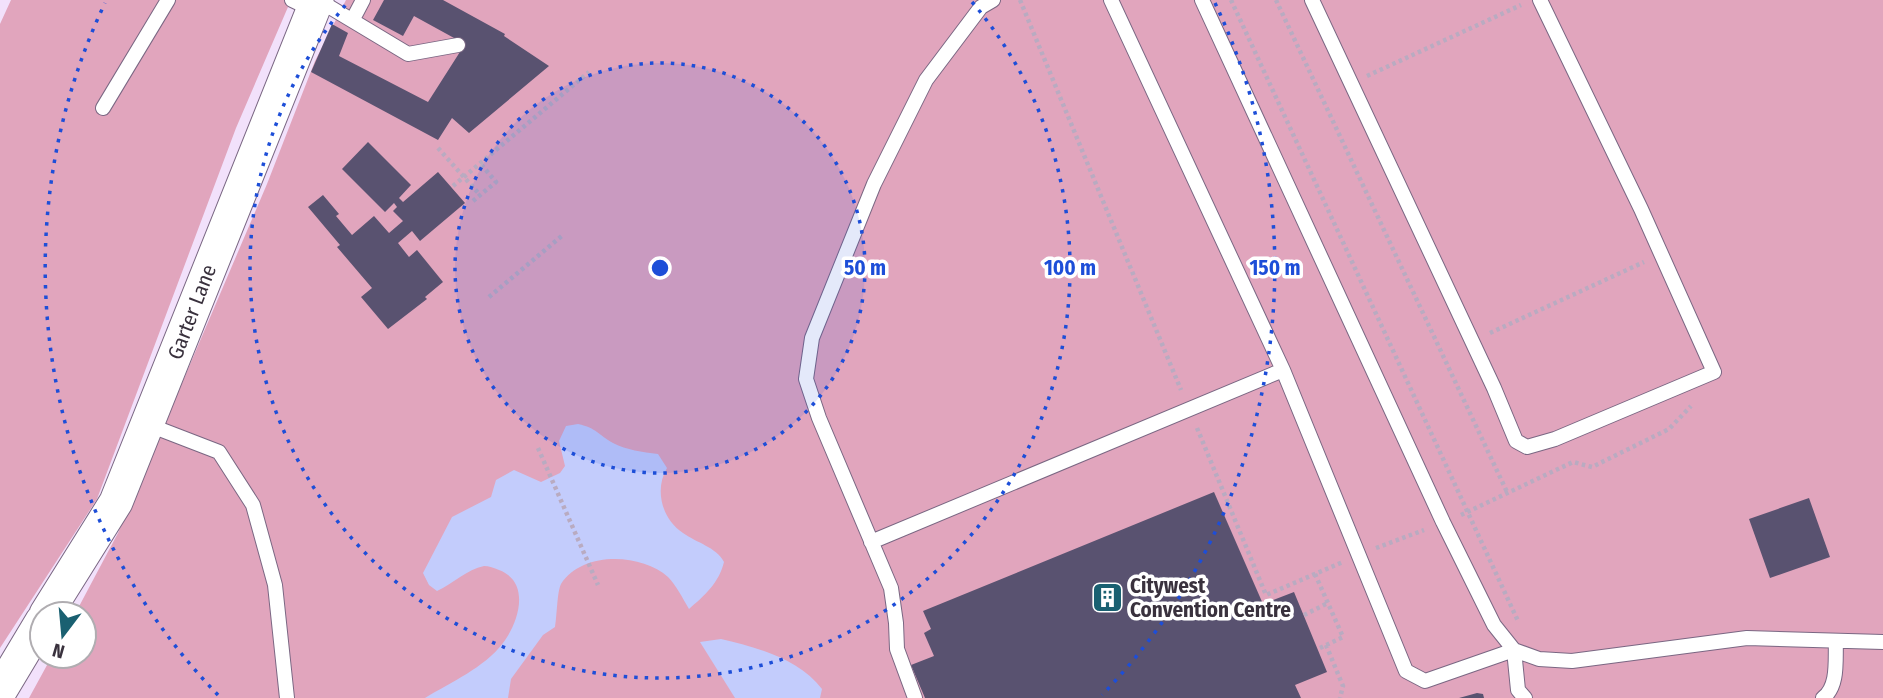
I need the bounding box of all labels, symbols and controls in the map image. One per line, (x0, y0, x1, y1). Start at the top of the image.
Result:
text: 50 m (844, 255, 886, 281)
text: 100 m (1044, 255, 1096, 281)
text: 150 m (1249, 255, 1301, 281)
centre of rings (648, 256, 672, 280)
street label: Garter Lane (162, 261, 222, 363)
place label: Citywest Convention Centre (1130, 573, 1291, 623)
building icon: Citywest Convention Centre (1090, 581, 1124, 615)
north arrow (28, 600, 98, 670)
text: N (50, 638, 67, 663)

